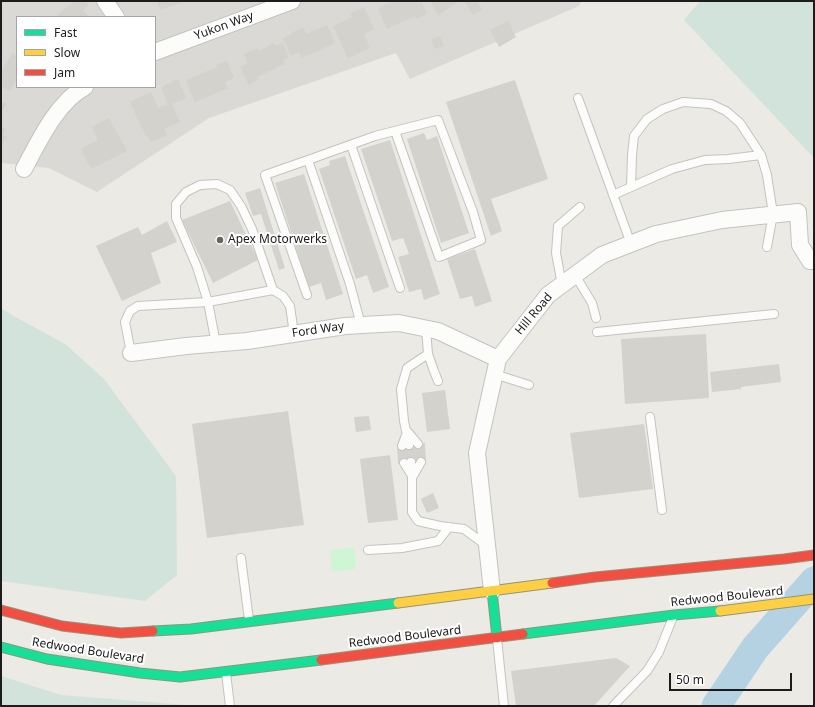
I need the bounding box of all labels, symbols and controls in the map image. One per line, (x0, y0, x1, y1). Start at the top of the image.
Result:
street label: Yukon Way (192, 9, 256, 43)
legend (16, 16, 156, 88)
text: Fast (54, 24, 77, 41)
text: Slow (54, 44, 80, 61)
text: Jam (54, 64, 75, 81)
place label: Apex Motorwerks (228, 233, 327, 247)
marker: Apex Motorwerks (215, 235, 225, 245)
street label: Hill Road (512, 290, 556, 338)
street label: Ford Way (291, 319, 345, 341)
street label: Redwood Boulevard (670, 584, 784, 610)
street label: Redwood Boulevard (348, 623, 462, 651)
street label: Redwood Boulevard (31, 635, 145, 667)
scale bar (671, 665, 794, 691)
text: 50 m (676, 671, 704, 688)

